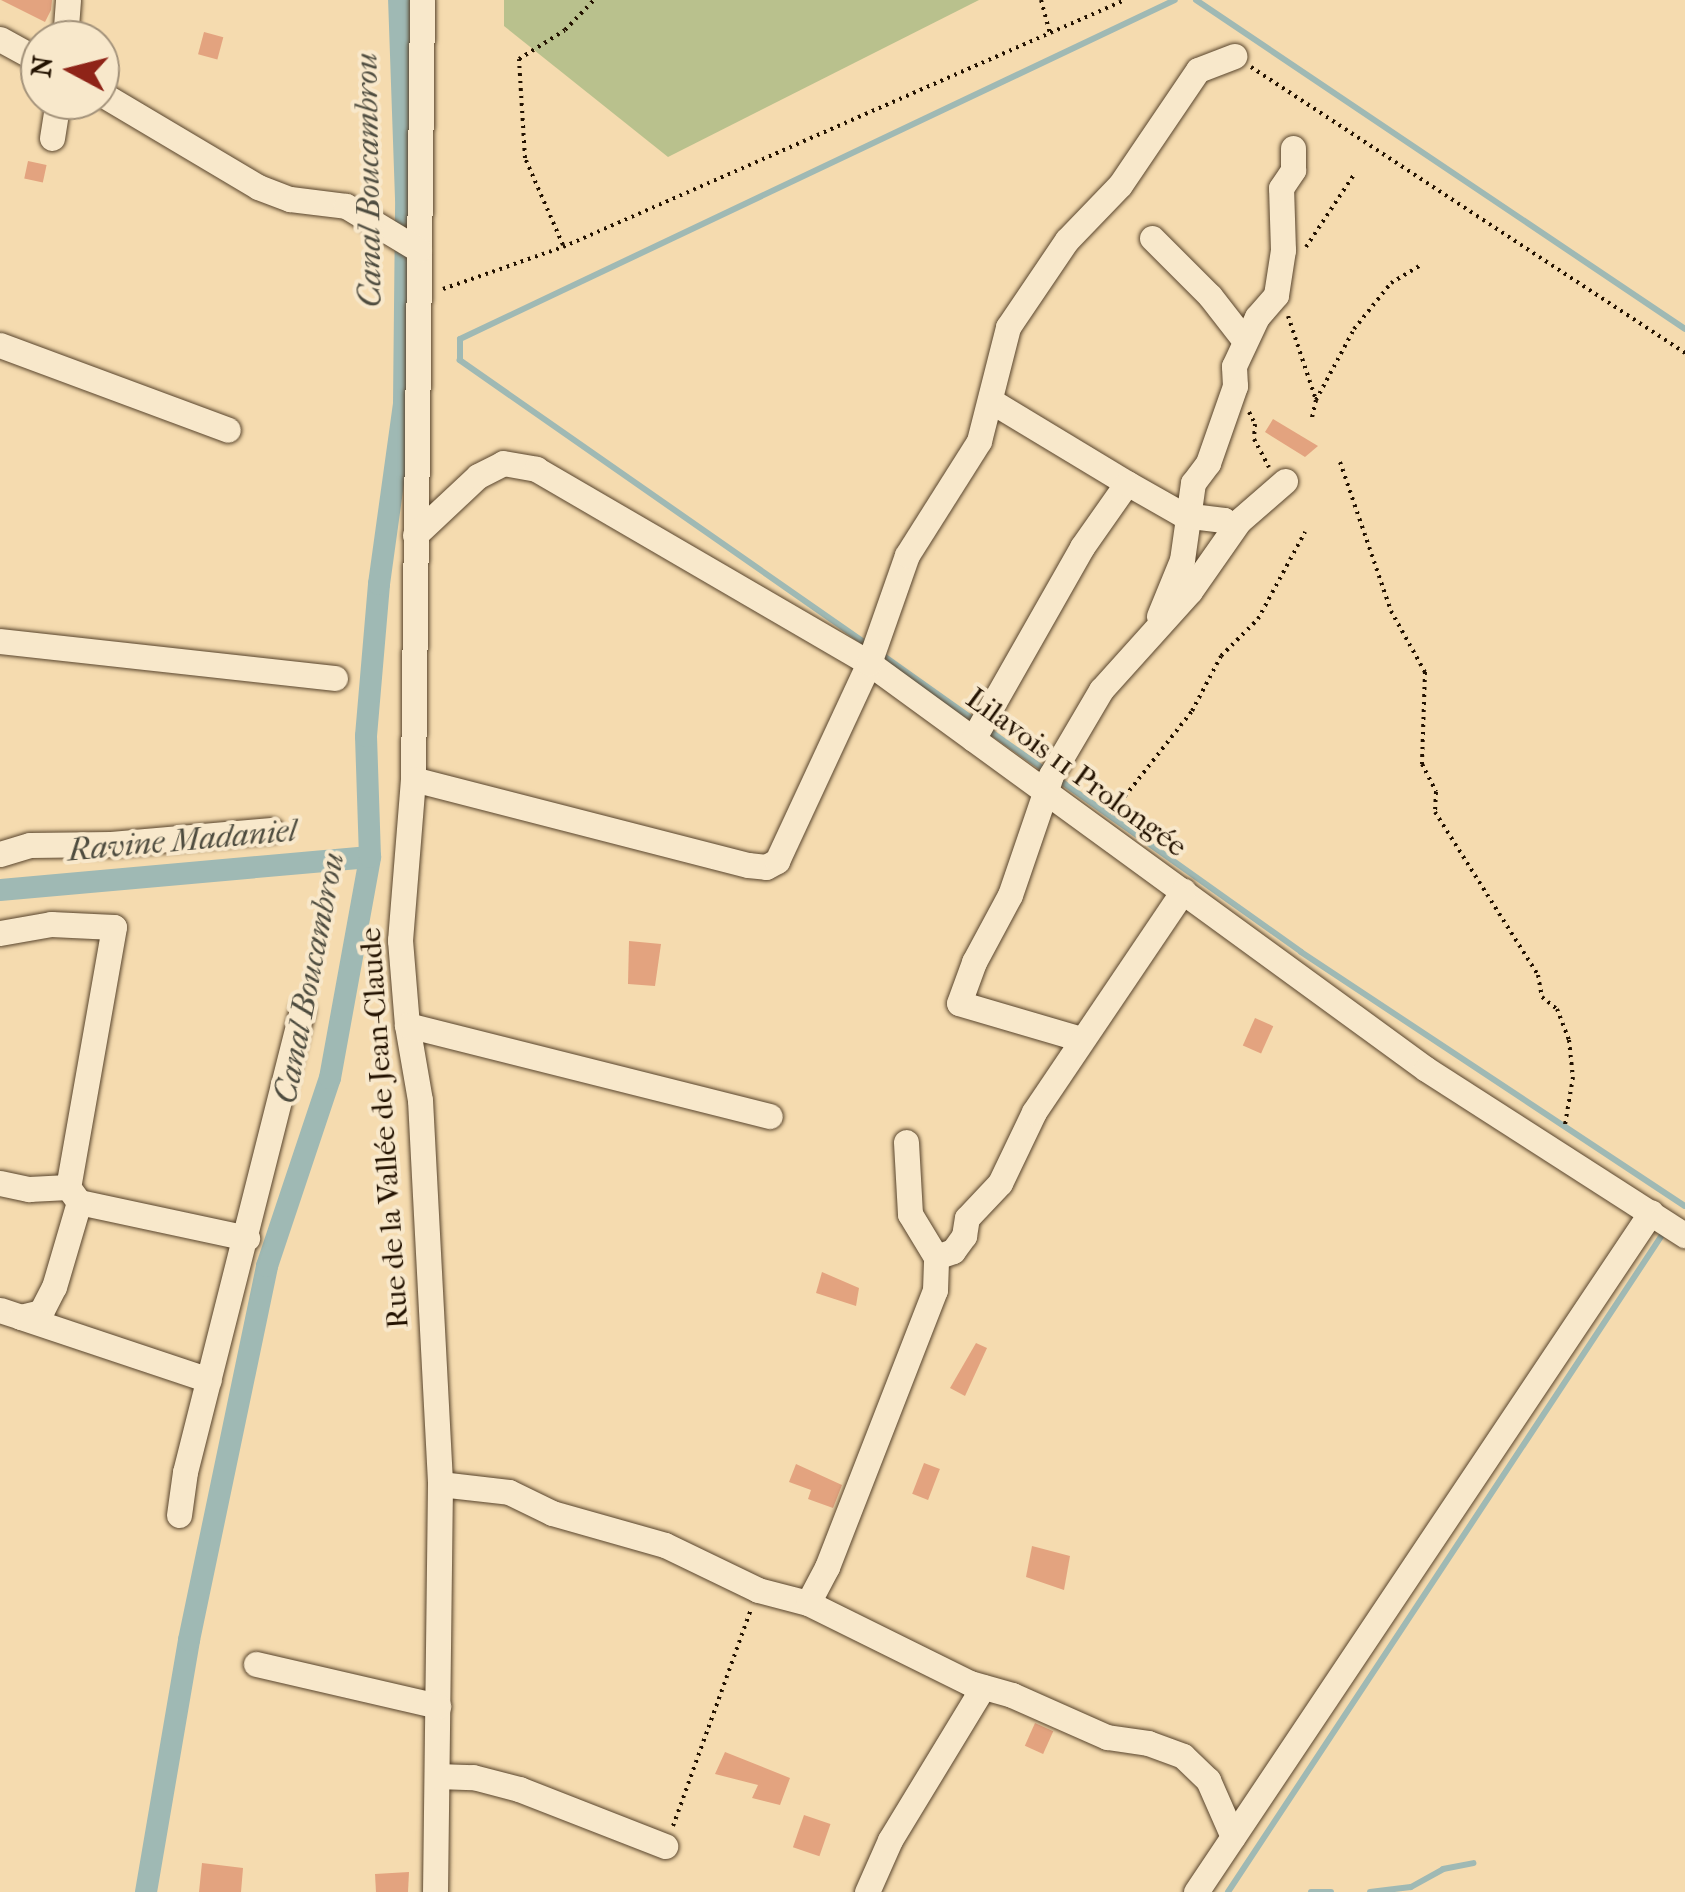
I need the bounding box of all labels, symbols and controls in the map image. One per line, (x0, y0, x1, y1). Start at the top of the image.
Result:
north arrow (20, 20, 120, 120)
water label: Canal Boucambrou (348, 52, 390, 308)
text: N (24, 54, 59, 79)
street label: Lilavois 11 Prolongée (959, 681, 1193, 865)
water label: Ravine Madaniel (66, 812, 298, 870)
water label: Canal Boucambrou (267, 849, 353, 1107)
street label: Rue de la Vallée de Jean-Claude (353, 926, 417, 1330)

